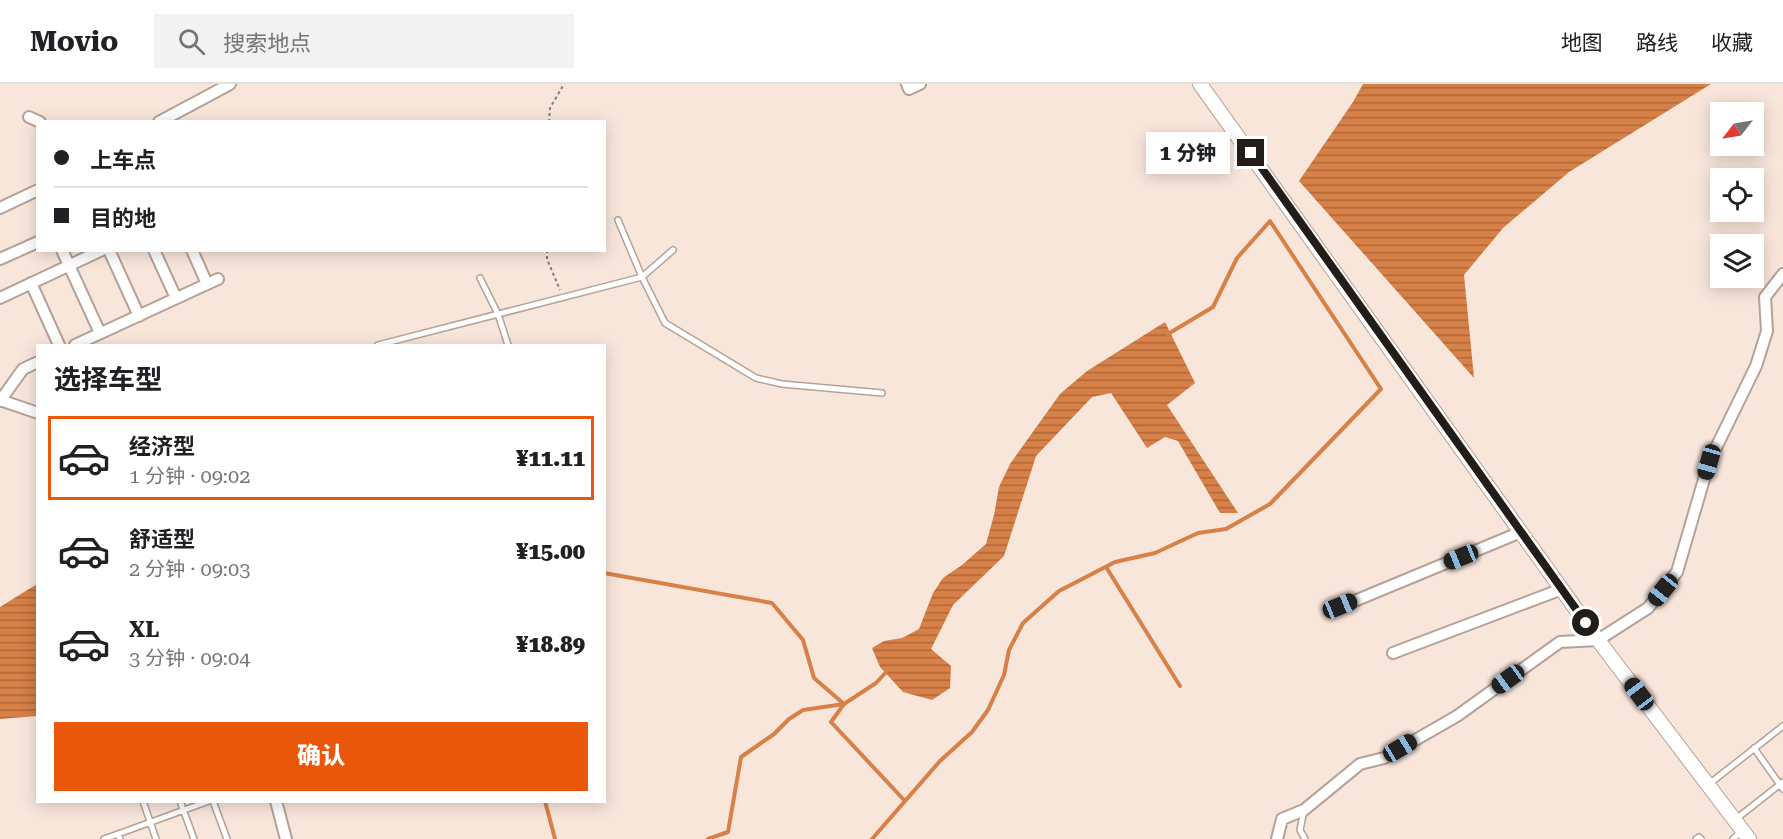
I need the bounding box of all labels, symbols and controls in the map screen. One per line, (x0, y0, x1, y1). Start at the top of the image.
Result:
search box (154, 14, 574, 68)
text: Movio (30, 25, 118, 58)
icon: search (175, 25, 208, 58)
text: 搜索地点 (223, 31, 311, 56)
text: 地图 (1561, 31, 1603, 55)
text: 路线 (1636, 31, 1678, 55)
text: 收藏 (1711, 31, 1753, 55)
north arrow (1710, 102, 1764, 156)
map controls (1710, 102, 1764, 288)
callout: 1 分钟 (1146, 132, 1230, 174)
route end (1237, 139, 1264, 166)
text: 1 分钟 (1160, 141, 1216, 165)
text: 上车点 (90, 148, 156, 173)
button: locate (1710, 168, 1764, 222)
text: 目的地 (90, 206, 156, 231)
button: layers (1710, 234, 1764, 288)
text: 选择车型 (54, 364, 162, 396)
icon: car (57, 431, 111, 485)
text: 经济型 (129, 434, 195, 459)
car (1695, 442, 1723, 482)
text: ¥11.11 (516, 446, 585, 471)
text: 1 分钟 · 09:02 (129, 464, 250, 488)
icon: car (57, 524, 111, 578)
text: 舒适型 (129, 527, 195, 552)
text: ¥15.00 (516, 539, 585, 564)
car (1441, 542, 1481, 572)
text: 2 分钟 · 09:03 (129, 557, 250, 581)
car (1645, 570, 1681, 610)
car (1320, 591, 1360, 621)
route start (1572, 609, 1599, 636)
icon: car (57, 617, 111, 671)
text: XL (129, 617, 159, 642)
text: ¥18.89 (516, 632, 585, 657)
text: 3 分钟 · 09:04 (129, 646, 250, 670)
car (1488, 661, 1528, 697)
car (1621, 674, 1657, 714)
button: 确认 (54, 722, 588, 791)
car (1380, 731, 1420, 765)

